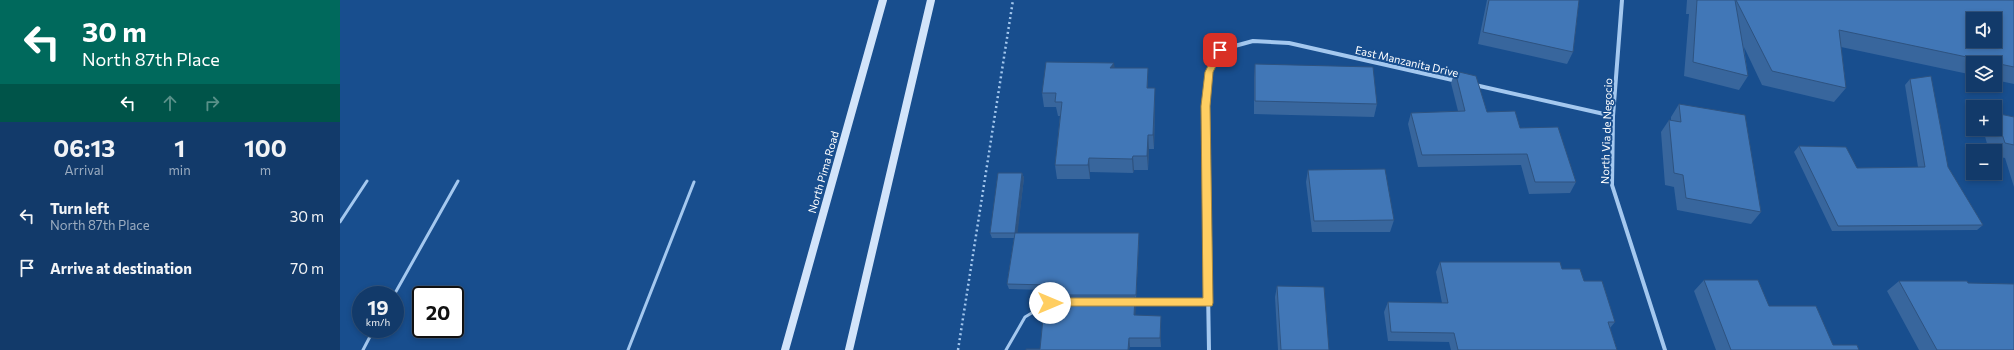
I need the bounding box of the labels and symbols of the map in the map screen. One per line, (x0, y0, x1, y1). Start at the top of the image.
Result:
pin (1203, 33, 1237, 67)
street label: East Manzanita Drive (1354, 43, 1460, 79)
street label: North Via de Negocio (1598, 77, 1614, 184)
street label: North Pima Road (805, 129, 841, 215)
position arrow (1029, 282, 1071, 324)
speed limit sign: 20 (412, 286, 464, 338)

